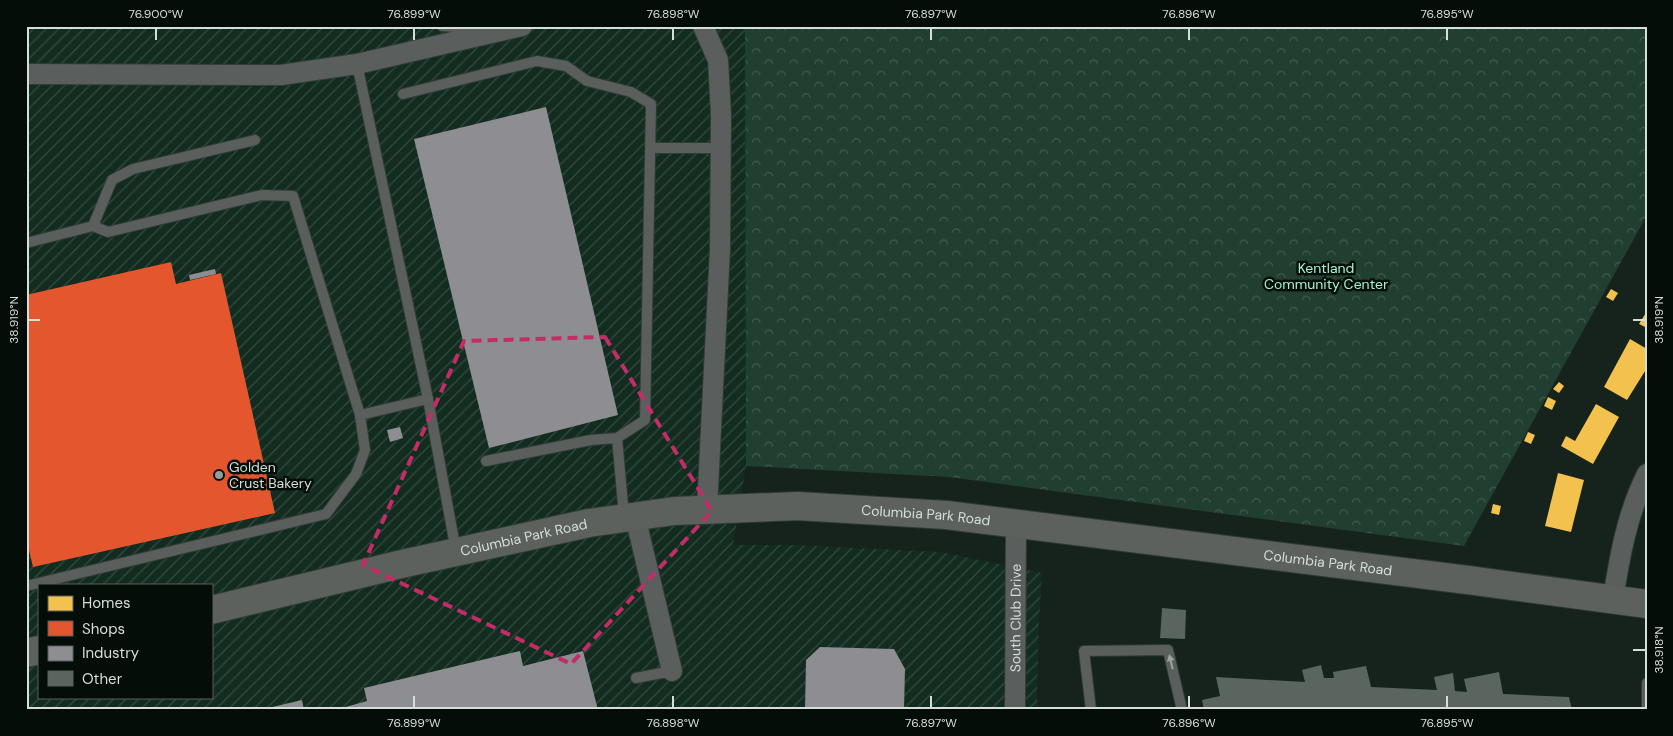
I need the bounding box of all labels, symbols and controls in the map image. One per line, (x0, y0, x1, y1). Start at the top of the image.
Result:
text: 76.900°W (129, 6, 184, 22)
text: 76.899°W (387, 6, 441, 22)
text: 76.898°W (647, 6, 700, 22)
text: 76.897°W (905, 6, 957, 22)
text: 76.896°W (1162, 6, 1216, 22)
text: 76.895°W (1420, 6, 1474, 22)
park label: Kentland Community Center (1264, 259, 1388, 293)
text: 38.919°N (6, 296, 22, 344)
text: 38.919°N (1651, 296, 1667, 344)
place label: Golden Crust Bakery (229, 458, 312, 492)
marker: Golden Crust Bakery (213, 469, 225, 481)
street label: Columbia Park Road (861, 501, 991, 529)
street label: Columbia Park Road (458, 515, 589, 560)
street label: Columbia Park Road (1263, 546, 1393, 579)
street label: South Club Drive (1006, 564, 1025, 672)
legend (38, 584, 212, 698)
text: Homes (82, 593, 131, 613)
text: Shops (82, 619, 125, 639)
text: 38.918°N (1651, 626, 1667, 674)
text: Industry (82, 643, 140, 663)
one-way arrow (1167, 655, 1175, 670)
text: Other (82, 669, 123, 689)
text: 76.899°W (387, 715, 441, 731)
text: 76.898°W (647, 715, 700, 731)
text: 76.897°W (905, 715, 957, 731)
text: 76.896°W (1162, 715, 1216, 731)
text: 76.895°W (1420, 715, 1474, 731)

